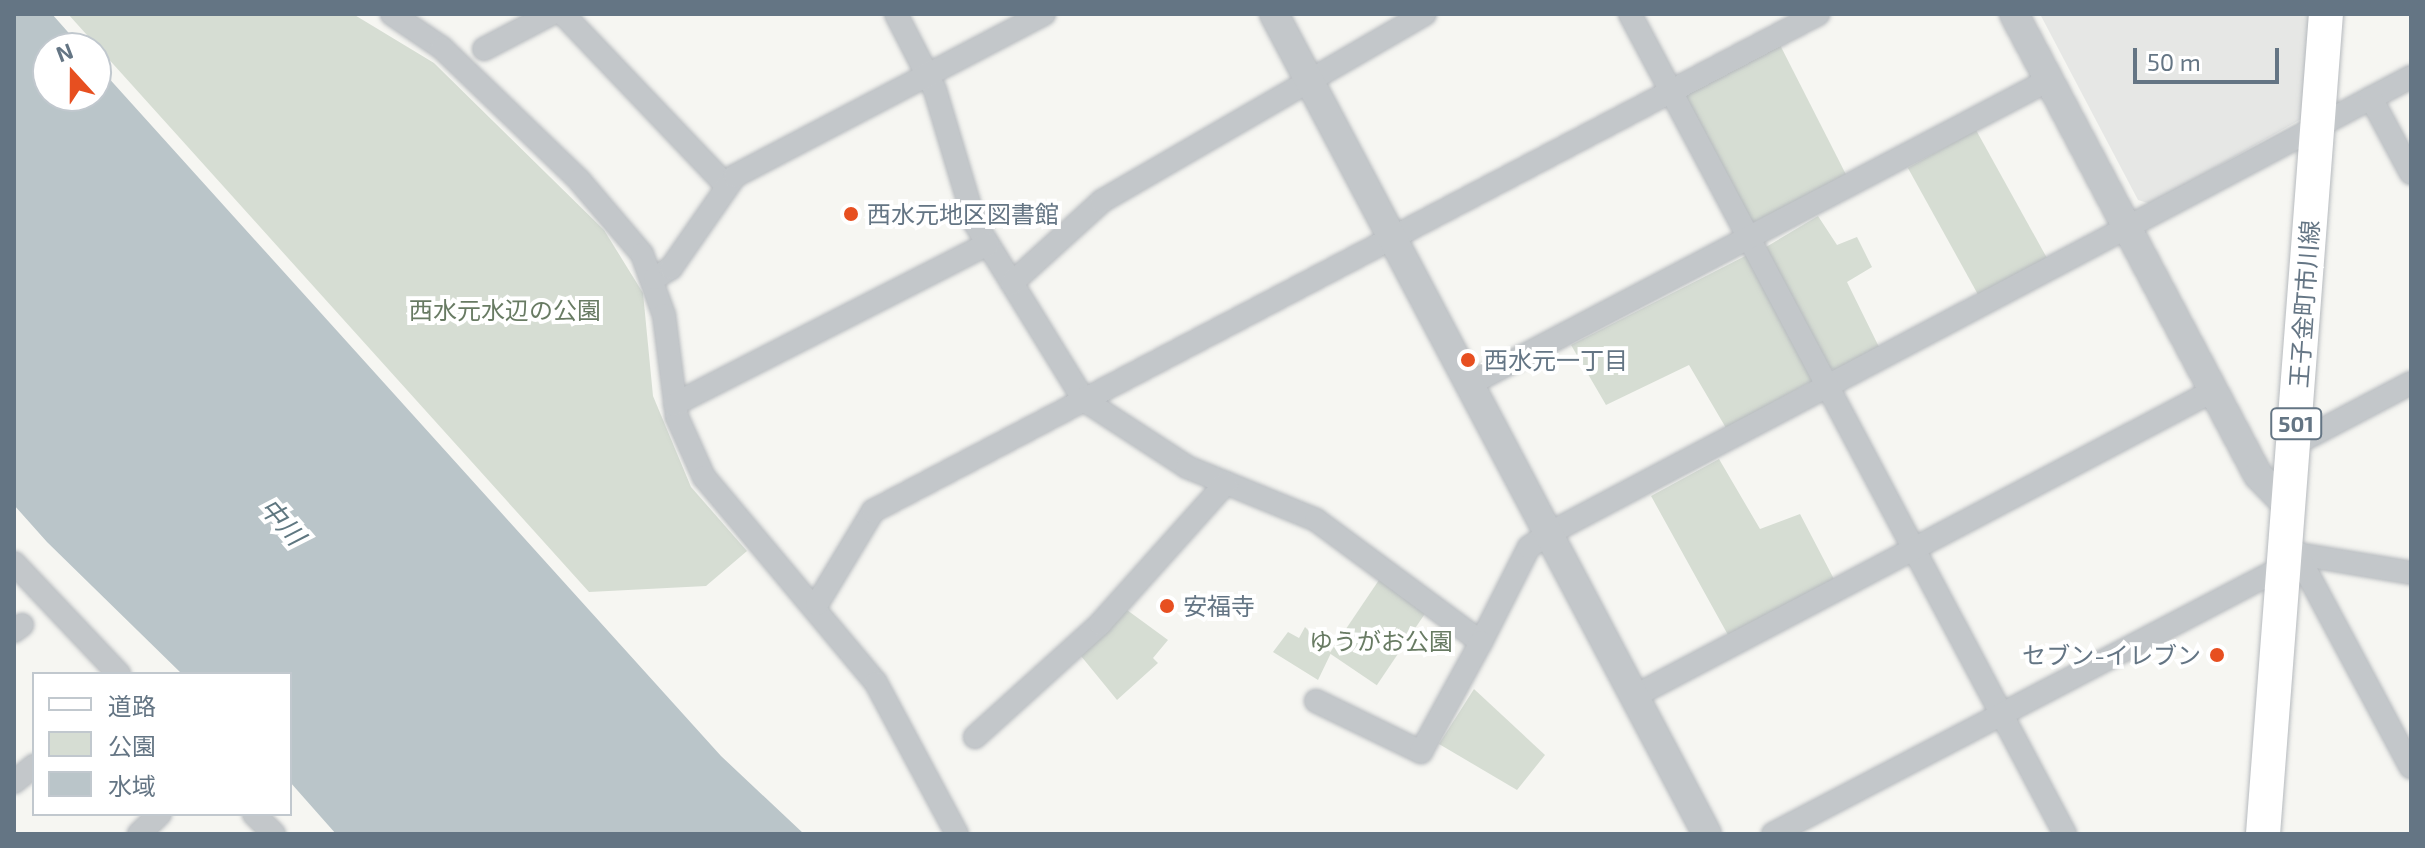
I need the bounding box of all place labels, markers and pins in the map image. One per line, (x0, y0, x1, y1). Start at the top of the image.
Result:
place label: 西水元地区図書館 (867, 200, 1059, 228)
marker: 西水元地区図書館 (842, 205, 860, 223)
place label: 西水元一丁目 (1484, 346, 1628, 374)
marker: 西水元一丁目 (1459, 351, 1477, 369)
place label: 安福寺 (1183, 592, 1255, 620)
marker: 安福寺 (1158, 597, 1176, 615)
place label: セブン-イレブン (2022, 641, 2201, 669)
marker: セブン-イレブン (2208, 646, 2226, 664)

